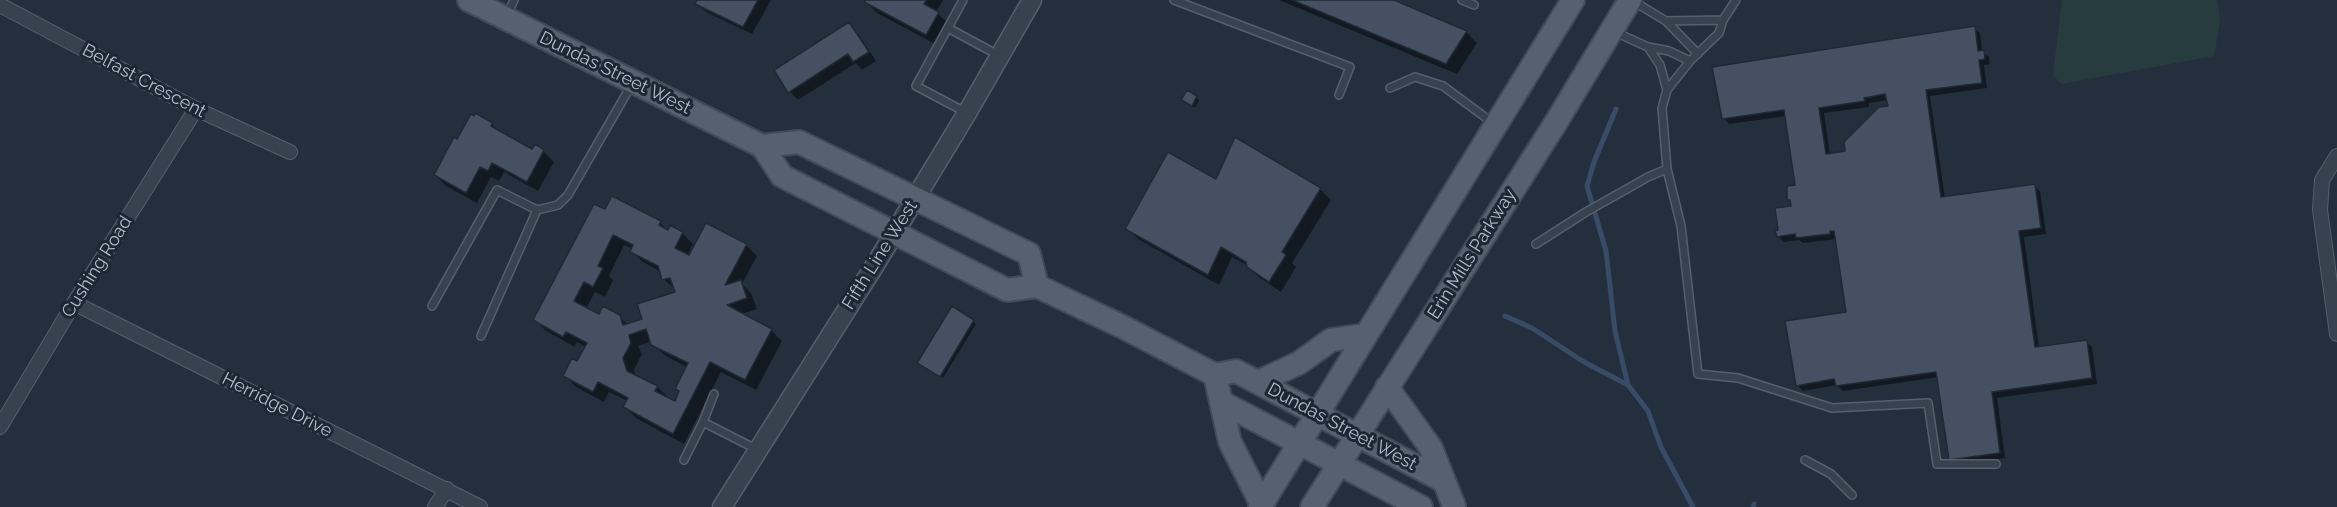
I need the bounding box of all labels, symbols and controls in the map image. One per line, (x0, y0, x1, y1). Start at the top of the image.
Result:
street label: Dundas Street West (536, 27, 694, 119)
street label: Belfast Crescent (78, 39, 210, 123)
street label: Erin Mills Parkway (1423, 185, 1521, 323)
street label: Fifth Line West (838, 196, 922, 314)
street label: Cushing Road (57, 212, 137, 322)
street label: Herridge Drive (218, 368, 336, 442)
street label: Dundas Street West (1264, 379, 1420, 475)

